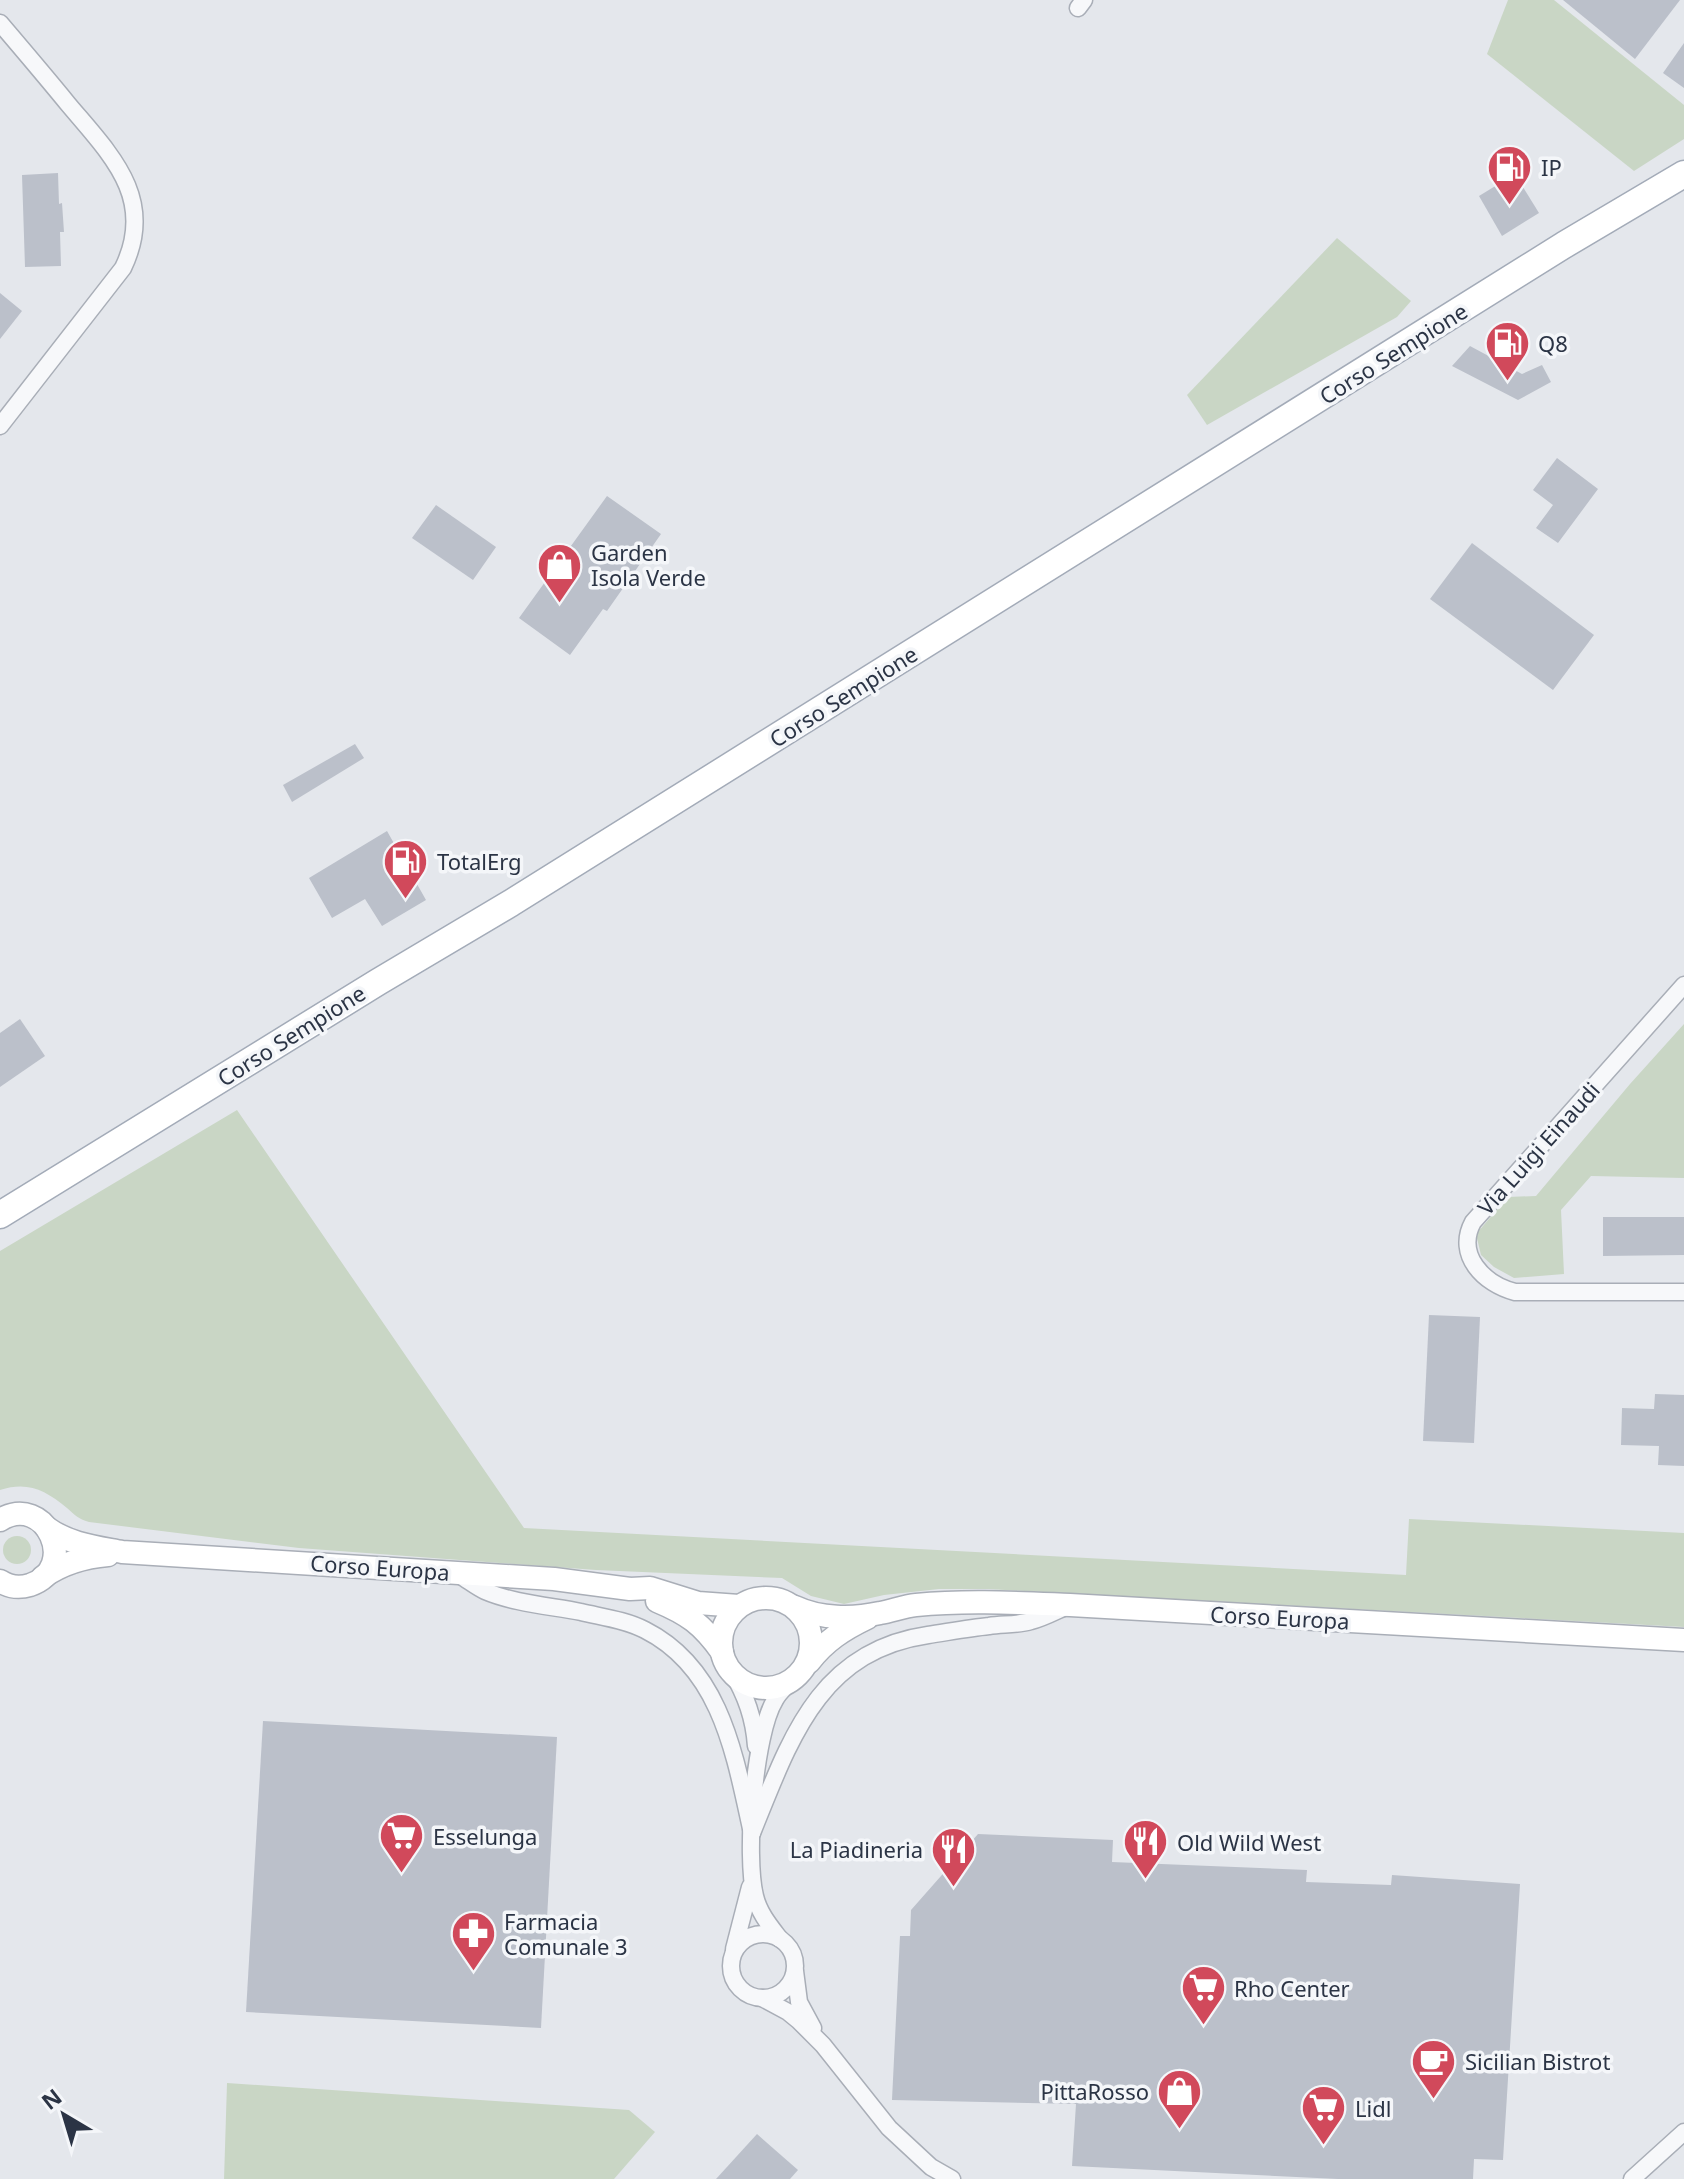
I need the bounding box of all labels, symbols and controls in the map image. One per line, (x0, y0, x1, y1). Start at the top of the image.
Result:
fuel station icon: IP (1486, 143, 1534, 206)
place label: IP (1541, 152, 1562, 182)
street label: Corso Sempione (1313, 295, 1473, 411)
fuel station icon: Q8 (1483, 319, 1531, 382)
place label: Q8 (1538, 328, 1568, 358)
place label: Garden Isola Verde (591, 537, 706, 592)
shop icon: Garden Isola Verde (536, 541, 584, 604)
street label: Corso Sempione (763, 638, 923, 754)
fuel station icon: TotalErg (382, 837, 430, 900)
place label: TotalErg (437, 846, 522, 876)
street label: Corso Sempione (211, 977, 371, 1093)
street label: Via Luigi Einaudi (1470, 1075, 1606, 1221)
street label: Corso Europa (309, 1547, 451, 1587)
street label: Corso Europa (1210, 1598, 1350, 1636)
supermarket icon: Esselunga (378, 1812, 426, 1875)
restaurant icon: Old Wild West (1122, 1818, 1170, 1881)
place label: Esselunga (433, 1821, 537, 1851)
restaurant icon: La Piadineria (930, 1825, 978, 1888)
place label: Old Wild West (1177, 1827, 1321, 1857)
place label: La Piadineria (790, 1834, 923, 1864)
place label: Farmacia Comunale 3 (504, 1906, 628, 1961)
pharmacy icon: Farmacia Comunale 3 (449, 1910, 497, 1973)
supermarket icon: Rho Center (1179, 1964, 1227, 2027)
place label: Rho Center (1234, 1973, 1350, 2003)
cafe icon: Sicilian Bistrot (1410, 2037, 1458, 2100)
place label: Sicilian Bistrot (1465, 2046, 1610, 2076)
shop icon: PittaRosso (1156, 2067, 1204, 2130)
north arrow (24, 2075, 104, 2155)
place label: PittaRosso (1040, 2076, 1149, 2106)
text: N (35, 2081, 67, 2116)
supermarket icon: Lidl (1300, 2084, 1348, 2147)
place label: Lidl (1355, 2093, 1391, 2123)

